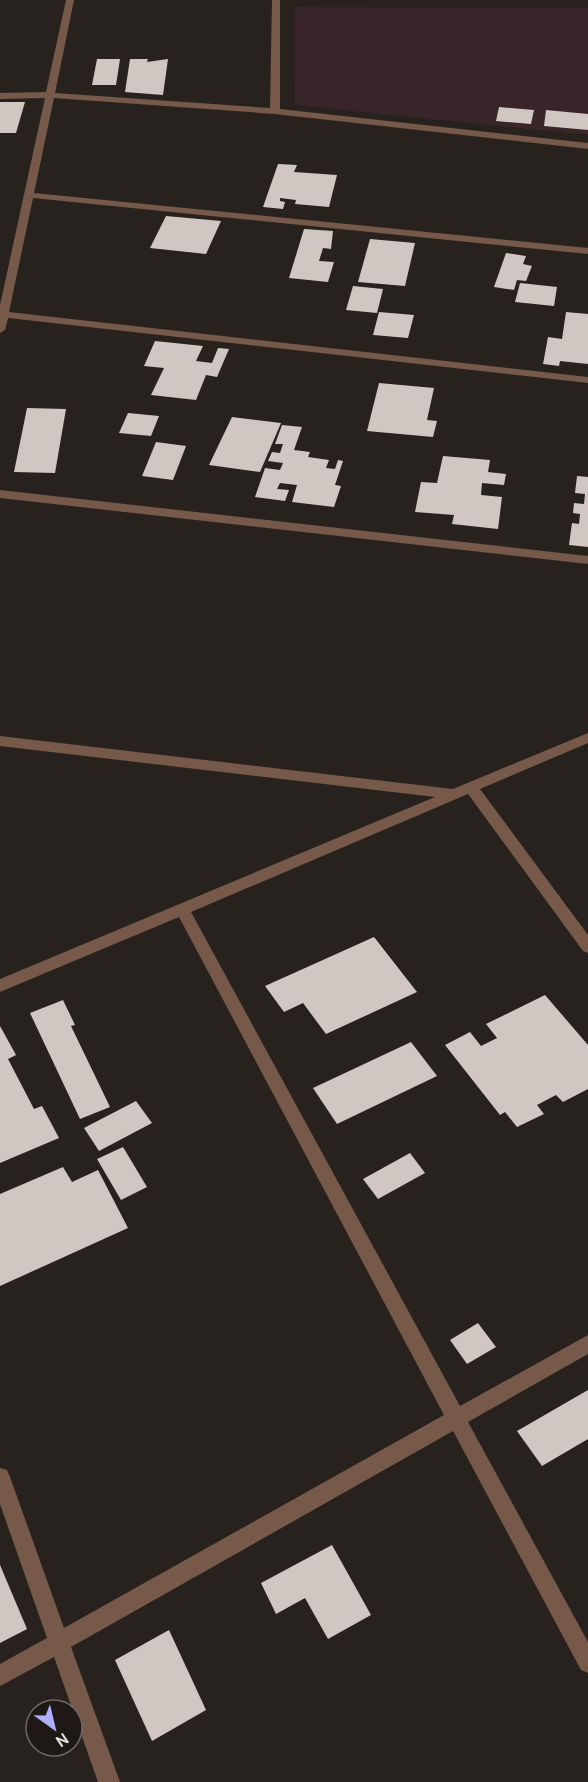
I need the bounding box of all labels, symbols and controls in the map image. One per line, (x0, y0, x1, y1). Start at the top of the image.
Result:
north arrow (24, 1698, 84, 1758)
text: N (52, 1729, 72, 1751)

